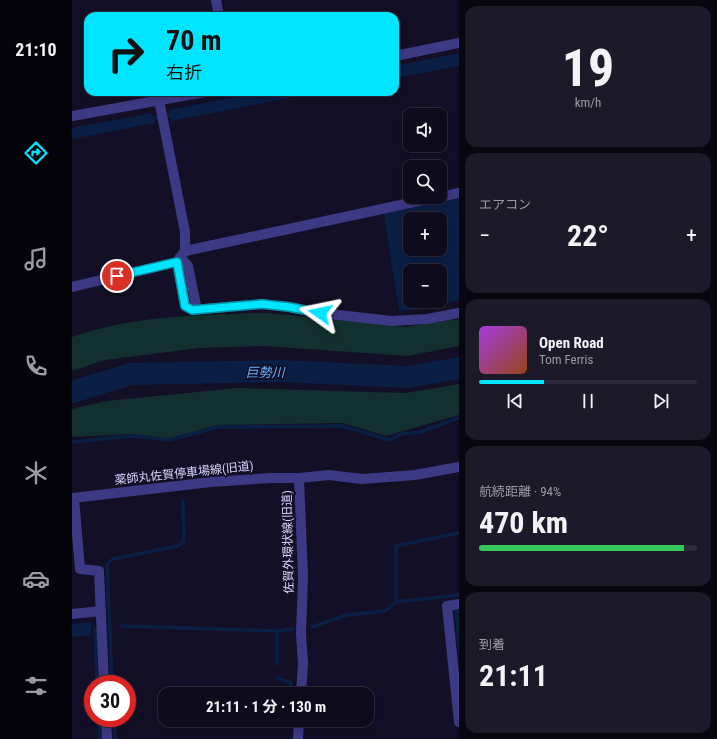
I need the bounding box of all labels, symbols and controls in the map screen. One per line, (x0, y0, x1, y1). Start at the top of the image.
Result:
text: 70 m (166, 24, 222, 57)
icon: right (100, 28, 152, 80)
text: 19 (562, 38, 614, 99)
text: 21:10 (15, 39, 57, 60)
text: 右折 (166, 62, 202, 83)
text: km/h (575, 95, 601, 110)
map controls (403, 108, 447, 308)
button: sound (403, 108, 447, 152)
icon: directions (22, 139, 50, 167)
button: search (403, 160, 447, 204)
text: エアコン (479, 197, 531, 212)
button: + (403, 212, 447, 256)
text: 22° (567, 218, 609, 253)
text: − (479, 223, 490, 248)
text: + (686, 223, 697, 248)
icon: music (22, 245, 50, 273)
pin (100, 259, 134, 293)
button: − (403, 264, 447, 308)
icon: arrive (106, 265, 128, 287)
position arrow (299, 292, 341, 334)
text: Open Road (539, 334, 604, 352)
icon: phone (22, 352, 50, 380)
text: Tom Ferris (539, 352, 593, 367)
water label: 巨勢川 (245, 365, 286, 380)
icon: previous (504, 390, 526, 412)
icon: pause (577, 390, 599, 412)
icon: next (650, 390, 672, 412)
icon: climate (22, 459, 50, 487)
street label: 薬師丸佐賀停車場線(旧道) (114, 459, 254, 487)
text: 航続距離 · 94% (479, 484, 561, 499)
street label: 佐賀外環状線(旧道) (280, 490, 296, 594)
text: 470 km (479, 505, 568, 540)
icon: car (22, 565, 50, 593)
text: 到着 (479, 637, 505, 652)
text: 21:11 (479, 658, 548, 693)
icon: filters (22, 672, 50, 700)
speed limit sign: 30 (84, 675, 136, 727)
text: 21:11 · 1 分 · 130 m (206, 698, 326, 716)

